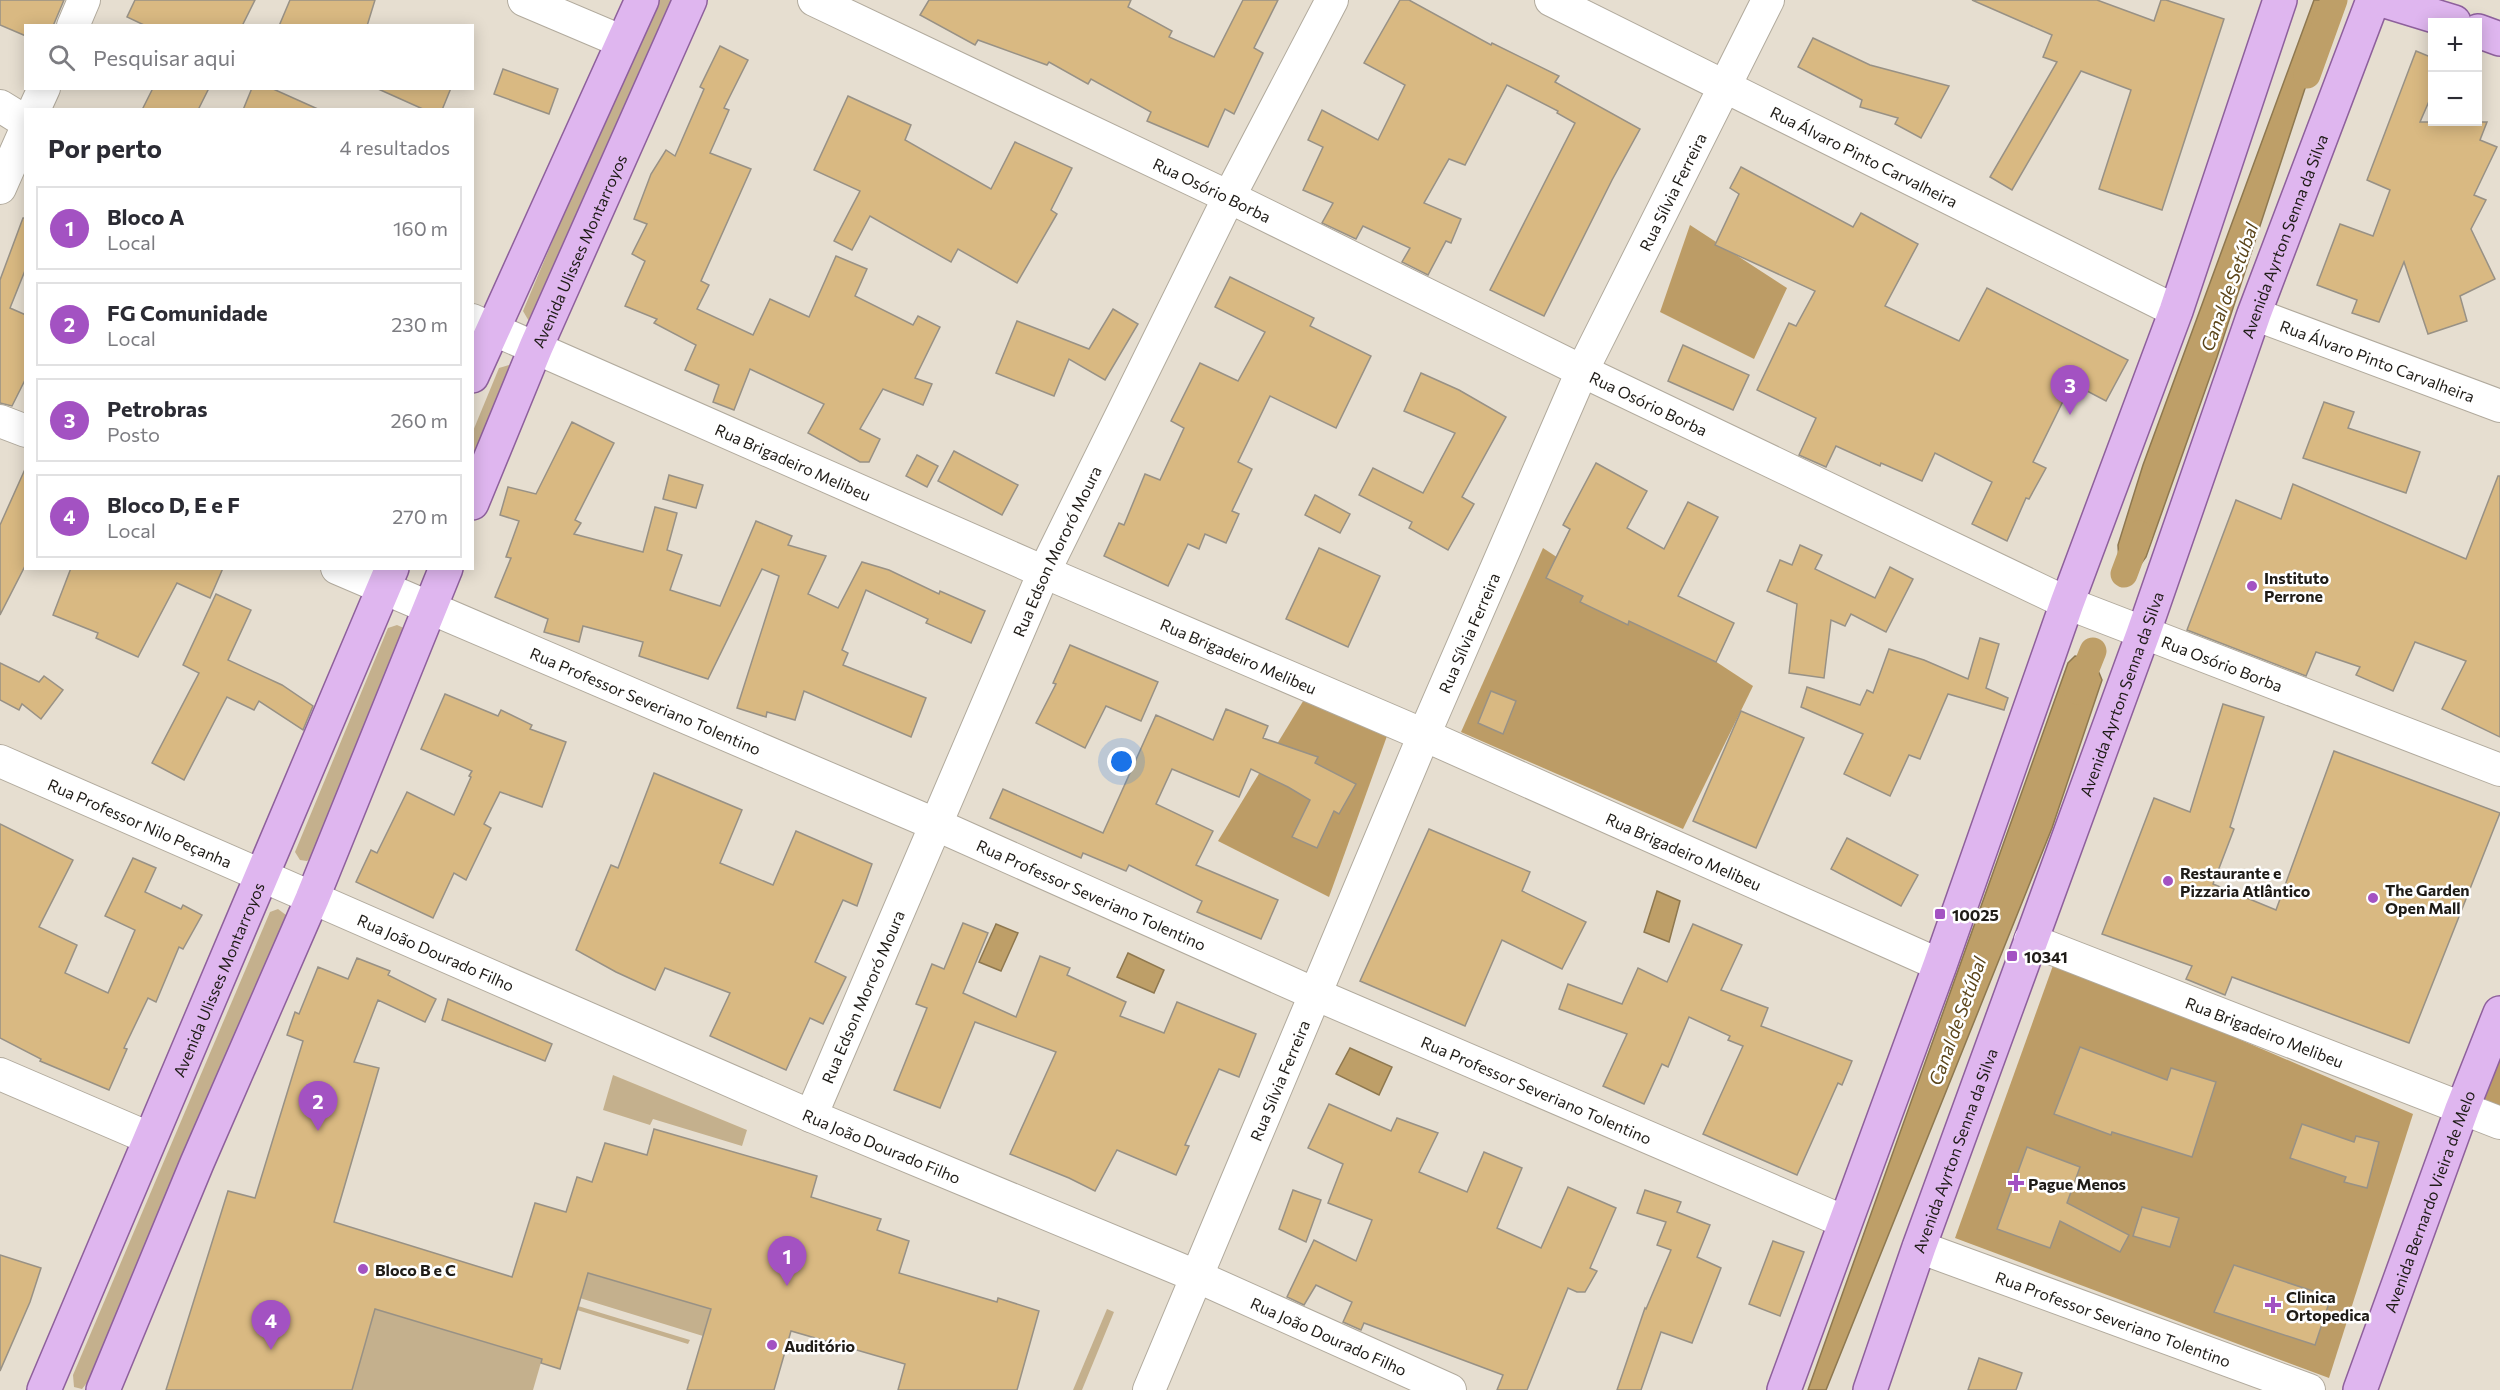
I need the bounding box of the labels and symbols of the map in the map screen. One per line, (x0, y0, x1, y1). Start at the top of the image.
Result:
street label: Rua Álvaro Pinto Carvalheira (1768, 101, 1961, 210)
street label: Rua Sílvia Ferreira (1634, 129, 1709, 254)
street label: Avenida Ayrton Senna da Silva (2237, 131, 2331, 341)
street label: Avenida Ulisses Montarroyos (528, 151, 630, 350)
street label: Rua Osório Borba (1150, 153, 1274, 226)
water label: Canal de Setúbal (2196, 219, 2263, 354)
street label: Rua Álvaro Pinto Carvalheira (2278, 315, 2478, 405)
pin: 3 (2050, 366, 2090, 415)
street label: Rua Osório Borba (1587, 367, 1711, 439)
street label: Rua Brigadeiro Melibeu (712, 419, 874, 504)
street label: Rua Edson Mororó Moura (1008, 462, 1104, 639)
place label: Instituto Perrone (2264, 568, 2329, 605)
street label: Rua Sílvia Ferreira (1434, 569, 1503, 696)
marker: Instituto Perrone (2245, 579, 2259, 593)
street label: Avenida Ayrton Senna da Silva (2075, 589, 2167, 799)
street label: Rua Brigadeiro Melibeu (1158, 614, 1320, 697)
street label: Rua Osório Borba (2159, 631, 2286, 695)
street label: Rua Professor Severiano Tolentino (528, 643, 764, 758)
your location (1107, 747, 1136, 776)
street label: Rua Professor Nilo Peçanha (45, 774, 235, 871)
street label: Rua Brigadeiro Melibeu (1603, 808, 1765, 894)
street label: Rua Professor Severiano Tolentino (974, 835, 1209, 954)
place label: Restaurante e Pizzaria Atlântico (2180, 863, 2311, 900)
marker: Restaurante e Pizzaria Atlântico (2161, 874, 2175, 888)
street label: Avenida Ulisses Montarroyos (168, 879, 267, 1079)
place label: The Garden Open Mall (2385, 880, 2470, 917)
marker: The Garden Open Mall (2366, 891, 2380, 905)
place label: 10025 (1952, 905, 1999, 924)
street label: Rua Edson Mororó Moura (817, 907, 908, 1086)
marker: 10025 (1933, 907, 1947, 921)
street label: Rua João Dourado Filho (355, 909, 517, 994)
place label: 10341 (2024, 947, 2068, 966)
marker: 10341 (2005, 949, 2019, 963)
water label: Canal de Setúbal (1924, 953, 1991, 1088)
street label: Rua Brigadeiro Melibeu (2183, 992, 2347, 1071)
street label: Rua Sílvia Ferreira (1245, 1017, 1313, 1144)
street label: Rua Professor Severiano Tolentino (1418, 1031, 1655, 1147)
street label: Avenida Ayrton Senna da Silva (1908, 1045, 2000, 1255)
pin: 2 (298, 1082, 338, 1131)
street label: Avenida Bernardo Vieira de Melo (2380, 1087, 2478, 1315)
street label: Rua João Dourado Filho (800, 1104, 964, 1187)
place label: Pague Menos (2028, 1174, 2126, 1193)
marker: Pague Menos (2009, 1176, 2023, 1190)
pin: 1 (768, 1236, 806, 1286)
place label: Bloco B e C (375, 1260, 456, 1279)
marker: Bloco B e C (356, 1262, 370, 1276)
street label: Rua Professor Severiano Tolentino (1993, 1266, 2234, 1370)
place label: Clinica Ortopedica (2286, 1287, 2370, 1324)
street label: Rua João Dourado Filho (1248, 1292, 1410, 1379)
marker: Clinica Ortopedica (2264, 1296, 2282, 1314)
pin: 4 (252, 1300, 290, 1350)
place label: Auditório (784, 1336, 856, 1355)
marker: Auditório (765, 1338, 779, 1352)

